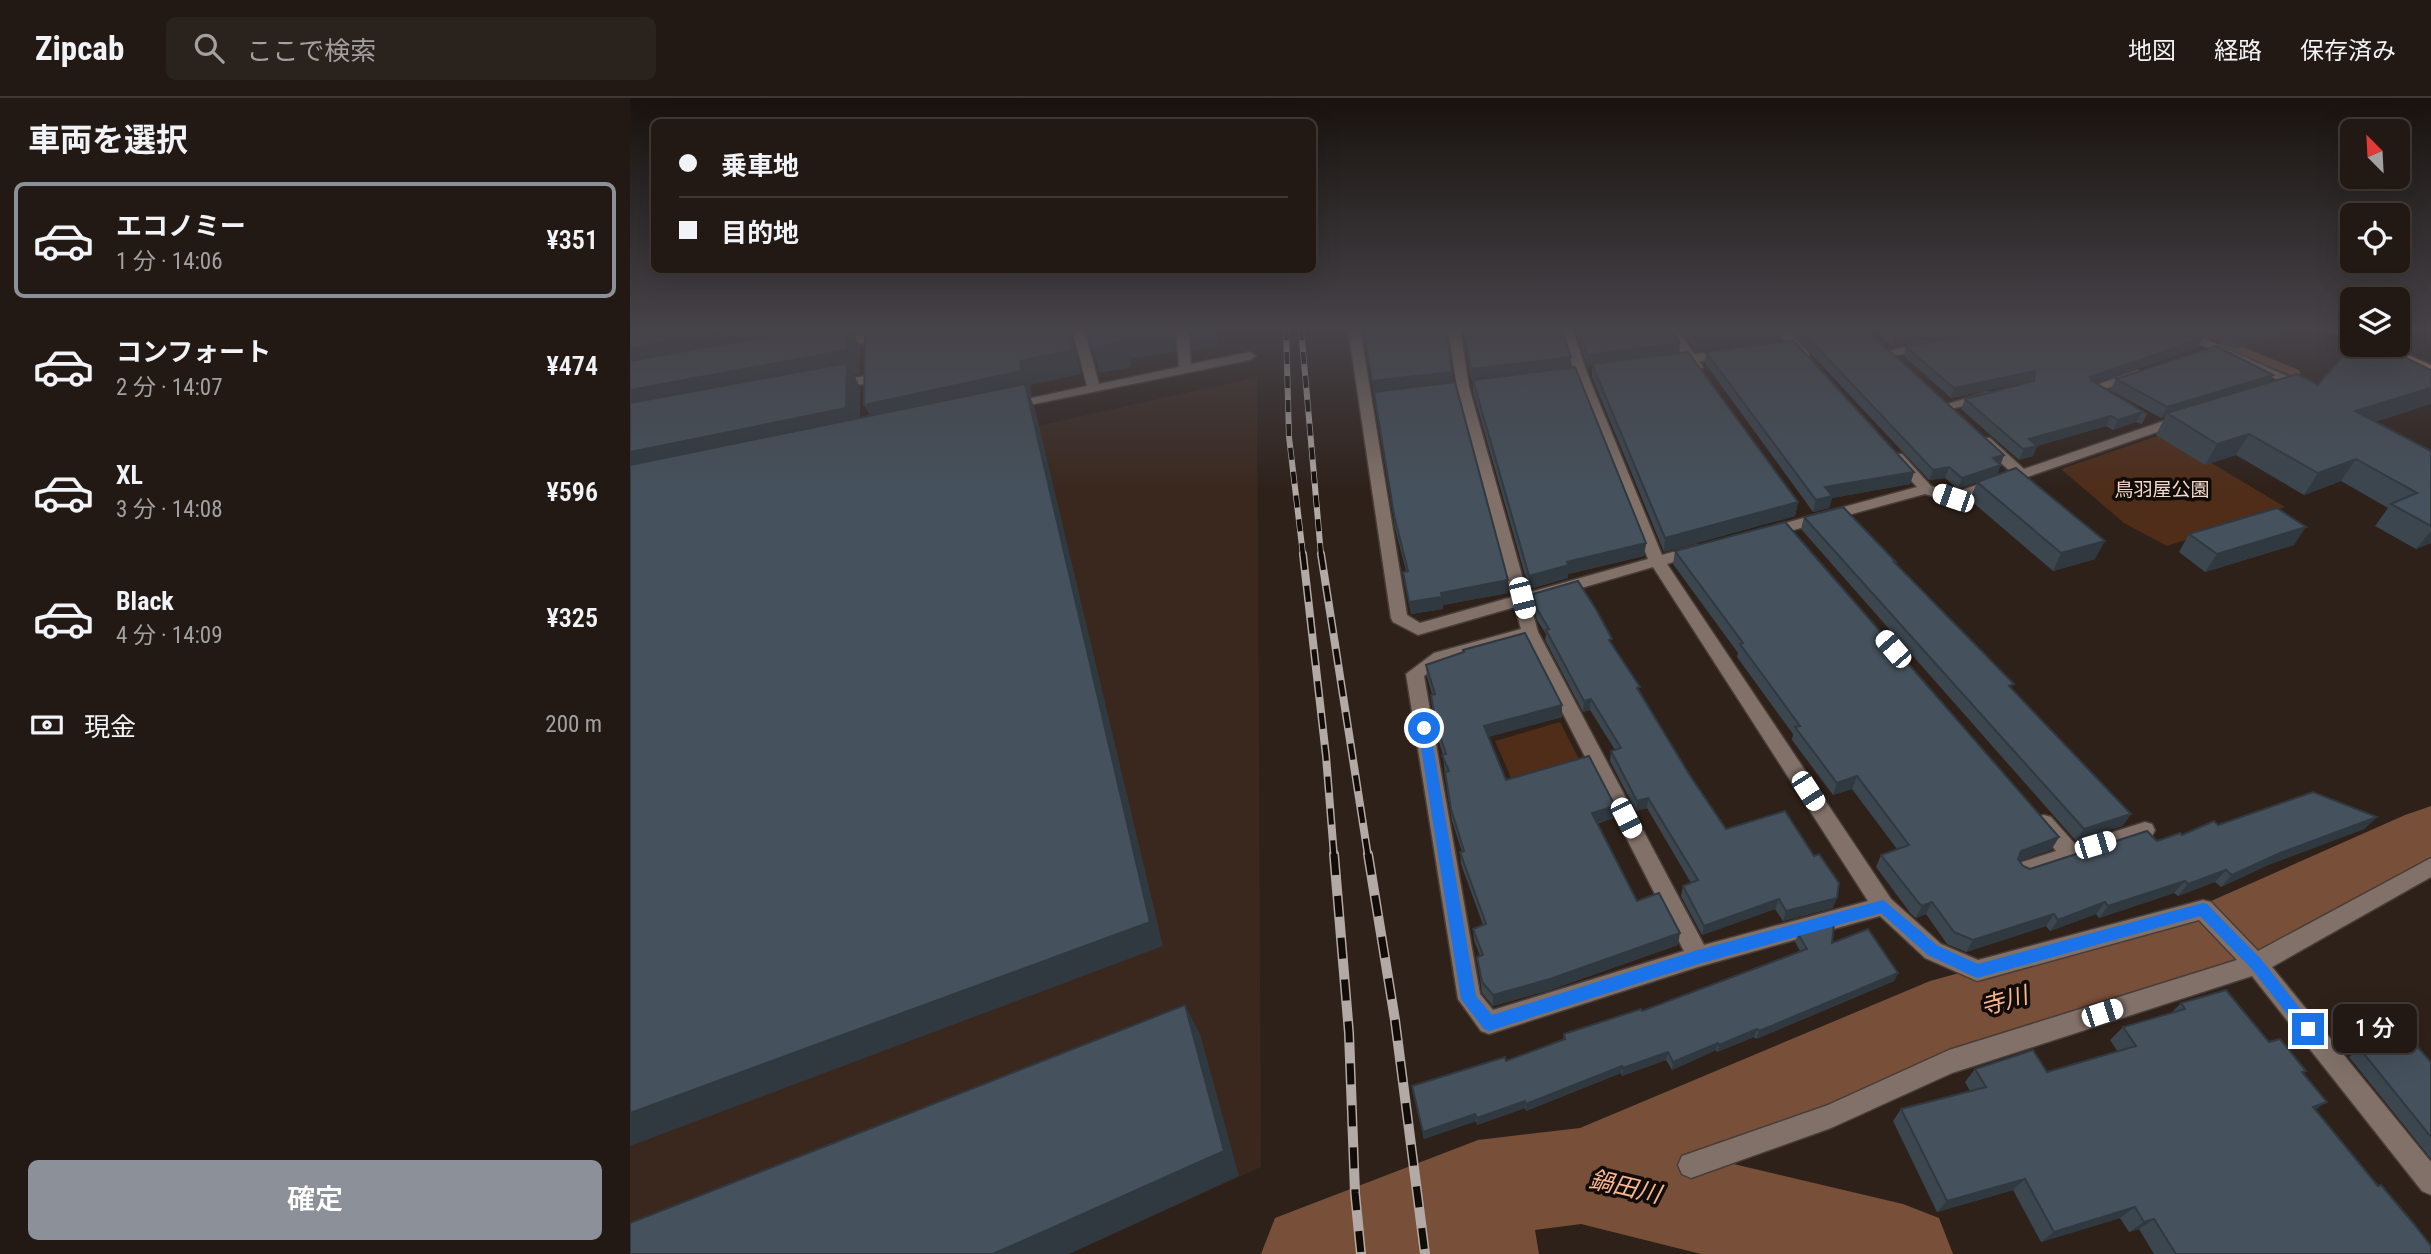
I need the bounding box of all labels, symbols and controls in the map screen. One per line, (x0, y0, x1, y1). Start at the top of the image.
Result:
search box (166, 17, 656, 80)
text: Zipcab (35, 29, 124, 68)
icon: search (190, 29, 228, 67)
text: ここで検索 (246, 36, 376, 66)
text: 地図 (2128, 37, 2176, 65)
text: 経路 (2214, 37, 2262, 65)
text: 保存済み (2300, 37, 2396, 65)
north arrow (2340, 119, 2410, 189)
map controls (2340, 119, 2410, 357)
text: 車両を選択 (28, 121, 188, 159)
text: 乗車地 (721, 151, 799, 181)
button: locate (2340, 203, 2410, 273)
icon: car (32, 209, 95, 272)
text: エコノミー (116, 211, 246, 241)
text: 目的地 (721, 218, 799, 248)
text: ¥351 (546, 225, 598, 255)
text: 1 分 · 14:06 (116, 248, 223, 275)
button: layers (2340, 287, 2410, 357)
icon: car (32, 335, 95, 398)
text: コンフォート (116, 337, 271, 367)
text: ¥474 (546, 351, 598, 381)
text: 2 分 · 14:07 (116, 374, 223, 401)
text: XL (116, 460, 143, 490)
icon: car (32, 461, 95, 524)
text: ¥596 (546, 477, 598, 507)
park label: 鳥羽屋公園 (2114, 478, 2210, 501)
car (1930, 481, 1977, 515)
text: 3 分 · 14:08 (116, 496, 223, 523)
car (1507, 575, 1538, 621)
text: Black (116, 586, 174, 616)
icon: car (32, 587, 95, 650)
text: ¥325 (546, 603, 598, 633)
text: 4 分 · 14:09 (116, 622, 223, 649)
car (1872, 626, 1915, 672)
icon: cash (28, 706, 66, 744)
text: 200 m (545, 711, 602, 738)
text: 現金 (84, 712, 136, 742)
route start (1408, 712, 1440, 744)
car (1788, 768, 1829, 814)
car (1608, 795, 1645, 841)
car (2072, 829, 2119, 861)
water label: 寺川 (1977, 980, 2034, 1021)
car (2079, 997, 2126, 1029)
callout: 1 分 (2332, 1004, 2416, 1054)
route end (2292, 1013, 2324, 1045)
text: 1 分 (2355, 1015, 2395, 1042)
button: 確定 (28, 1160, 602, 1240)
water label: 鍋田川 (1587, 1165, 1666, 1209)

